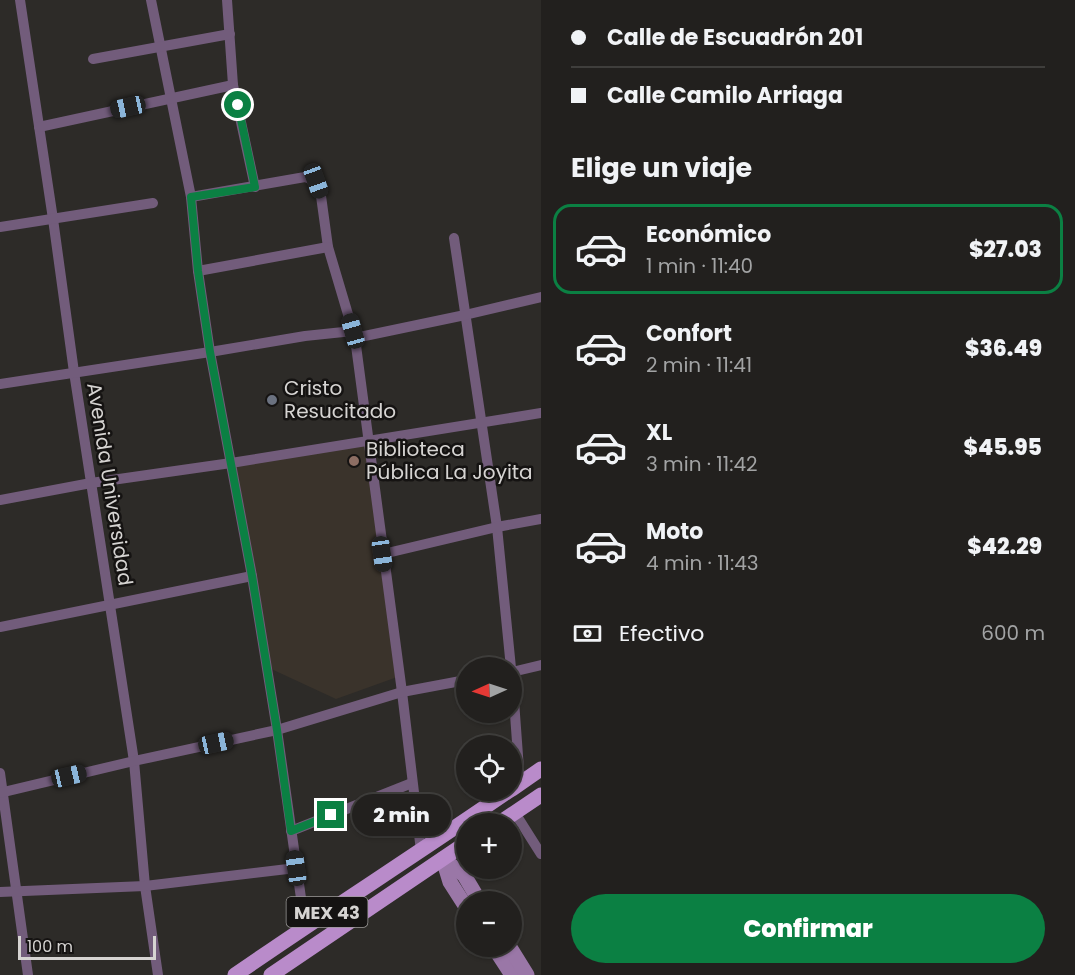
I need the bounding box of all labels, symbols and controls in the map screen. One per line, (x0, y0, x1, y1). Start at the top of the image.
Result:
text: Calle de Escuadrón 201 (607, 22, 863, 53)
text: Calle Camilo Arriaga (607, 80, 843, 111)
route start (224, 91, 251, 118)
car (109, 94, 147, 120)
text: Elige un viaje (571, 149, 752, 186)
car (301, 161, 331, 201)
text: Económico (646, 219, 771, 250)
icon: car (574, 222, 628, 276)
text: $27.03 (969, 234, 1042, 265)
text: 1 min · 11:40 (646, 252, 753, 280)
car (339, 311, 367, 351)
text: Confort (646, 318, 732, 349)
icon: car (574, 321, 628, 375)
text: $36.49 (965, 333, 1042, 364)
text: 2 min · 11:41 (646, 351, 752, 379)
place label: Cristo Resucitado (284, 374, 396, 425)
street label: Avenida Universidad (80, 380, 140, 588)
marker: Cristo Resucitado (265, 393, 279, 407)
text: XL (646, 417, 672, 448)
icon: car (574, 420, 628, 474)
text: $45.95 (963, 432, 1042, 463)
place label: Biblioteca Pública La Joyita (366, 435, 533, 486)
text: 3 min · 11:42 (646, 450, 758, 478)
marker: Biblioteca Pública La Joyita (347, 454, 361, 468)
text: Moto (646, 516, 703, 547)
icon: car (574, 519, 628, 573)
text: $42.29 (967, 531, 1042, 562)
car (371, 535, 393, 573)
text: 4 min · 11:43 (646, 549, 759, 577)
icon: cash (571, 617, 604, 650)
text: Efectivo (619, 618, 704, 649)
text: 600 m (981, 619, 1045, 647)
north arrow (456, 657, 522, 723)
map controls (456, 657, 522, 957)
car (197, 730, 235, 756)
button: locate (456, 735, 522, 801)
car (49, 763, 89, 789)
callout: 2 min (352, 794, 451, 836)
route end (317, 801, 344, 828)
text: 2 min (373, 801, 430, 829)
button: + (456, 813, 522, 879)
car (285, 849, 307, 887)
button: − (456, 891, 522, 957)
button: Confirmar (571, 894, 1045, 963)
road number: MEX 43 (286, 897, 368, 927)
scale bar (18, 933, 156, 960)
text: 100 m (27, 935, 73, 958)

